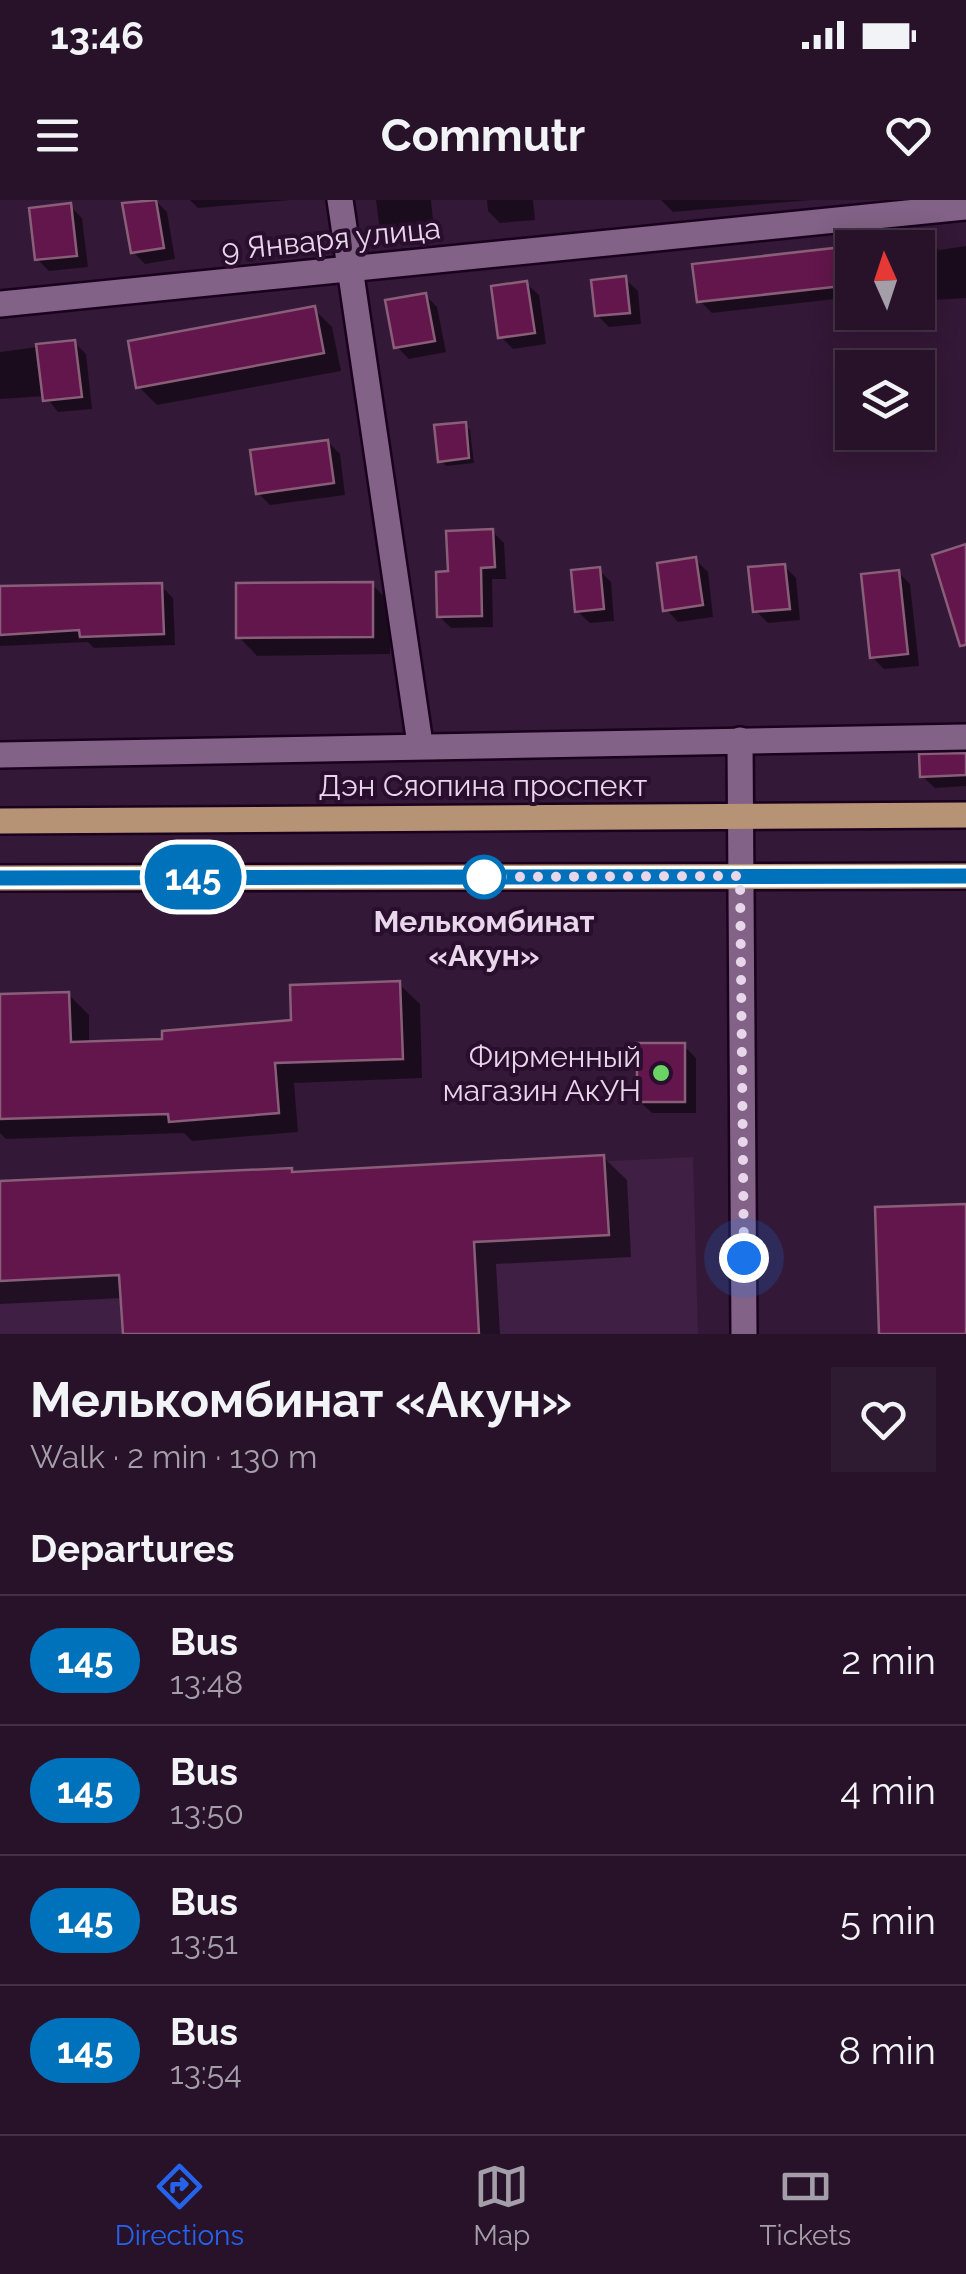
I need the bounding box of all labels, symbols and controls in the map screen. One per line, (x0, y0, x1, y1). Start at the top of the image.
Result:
text: 13:46 (50, 13, 144, 58)
icon: menu (30, 108, 85, 163)
icon: heart (881, 108, 936, 163)
text: Commutr (381, 109, 585, 162)
street label: 9 Января улица (220, 210, 442, 268)
north arrow (835, 230, 935, 330)
map controls (835, 230, 935, 450)
button: layers (835, 350, 935, 450)
street label: Дэн Сяопина проспект (319, 768, 647, 803)
line badge: 145 (136, 844, 250, 910)
marker: Мелькомбинат «Акун» (463, 856, 505, 898)
text: 145 (165, 857, 221, 898)
place label: Мелькомбинат «Акун» (374, 904, 595, 973)
place label: Фирменный магазин АкУН (443, 1039, 641, 1108)
marker: Фирменный магазин АкУН (650, 1062, 672, 1084)
your location (719, 1233, 769, 1283)
button: heart (831, 1367, 936, 1472)
text: Мелькомбинат «Акун» (30, 1372, 572, 1428)
text: Walk · 2 min · 130 m (30, 1438, 317, 1475)
text: Departures (30, 1526, 235, 1571)
text: Bus (170, 1619, 238, 1664)
text: 2 min (841, 1638, 936, 1683)
text: 145 (57, 1640, 113, 1681)
text: 13:48 (170, 1664, 243, 1701)
text: Bus (170, 1749, 238, 1794)
text: 4 min (840, 1768, 936, 1813)
text: 145 (57, 1770, 113, 1811)
text: 13:50 (170, 1794, 244, 1831)
text: Bus (170, 1879, 238, 1924)
text: 5 min (840, 1898, 936, 1943)
text: 145 (57, 1900, 113, 1941)
text: 13:51 (170, 1924, 238, 1961)
text: Bus (170, 2009, 238, 2054)
text: 8 min (838, 2028, 936, 2073)
text: 145 (57, 2030, 113, 2071)
text: 13:54 (170, 2054, 242, 2091)
tab: Directions (115, 2159, 244, 2252)
tab: Map (473, 2159, 530, 2252)
tab: Tickets (759, 2159, 851, 2252)

